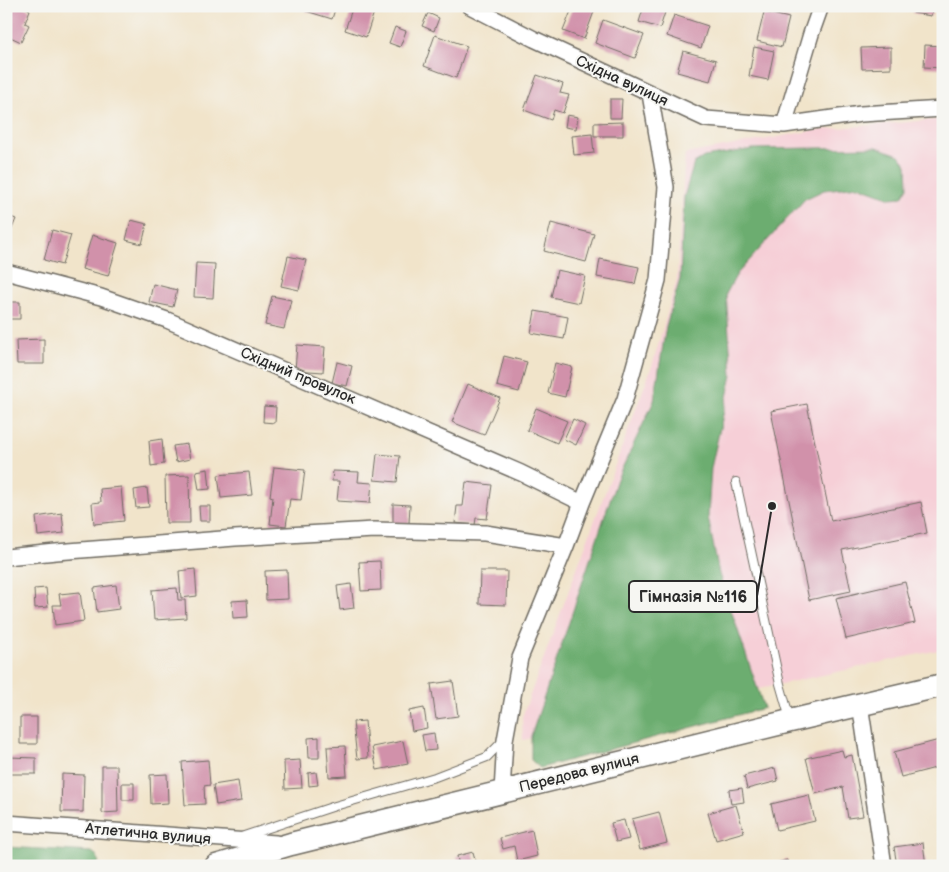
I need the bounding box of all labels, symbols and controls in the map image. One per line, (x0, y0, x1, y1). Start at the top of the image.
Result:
street label: Східна вулиця (573, 51, 671, 111)
street label: Східний провулок (238, 343, 358, 409)
callout: Гімназія №116 (629, 581, 757, 612)
text: Гімназія №116 (639, 588, 748, 607)
street label: Передова вулиця (517, 749, 641, 797)
street label: Атлетична вулиця (83, 819, 212, 849)

